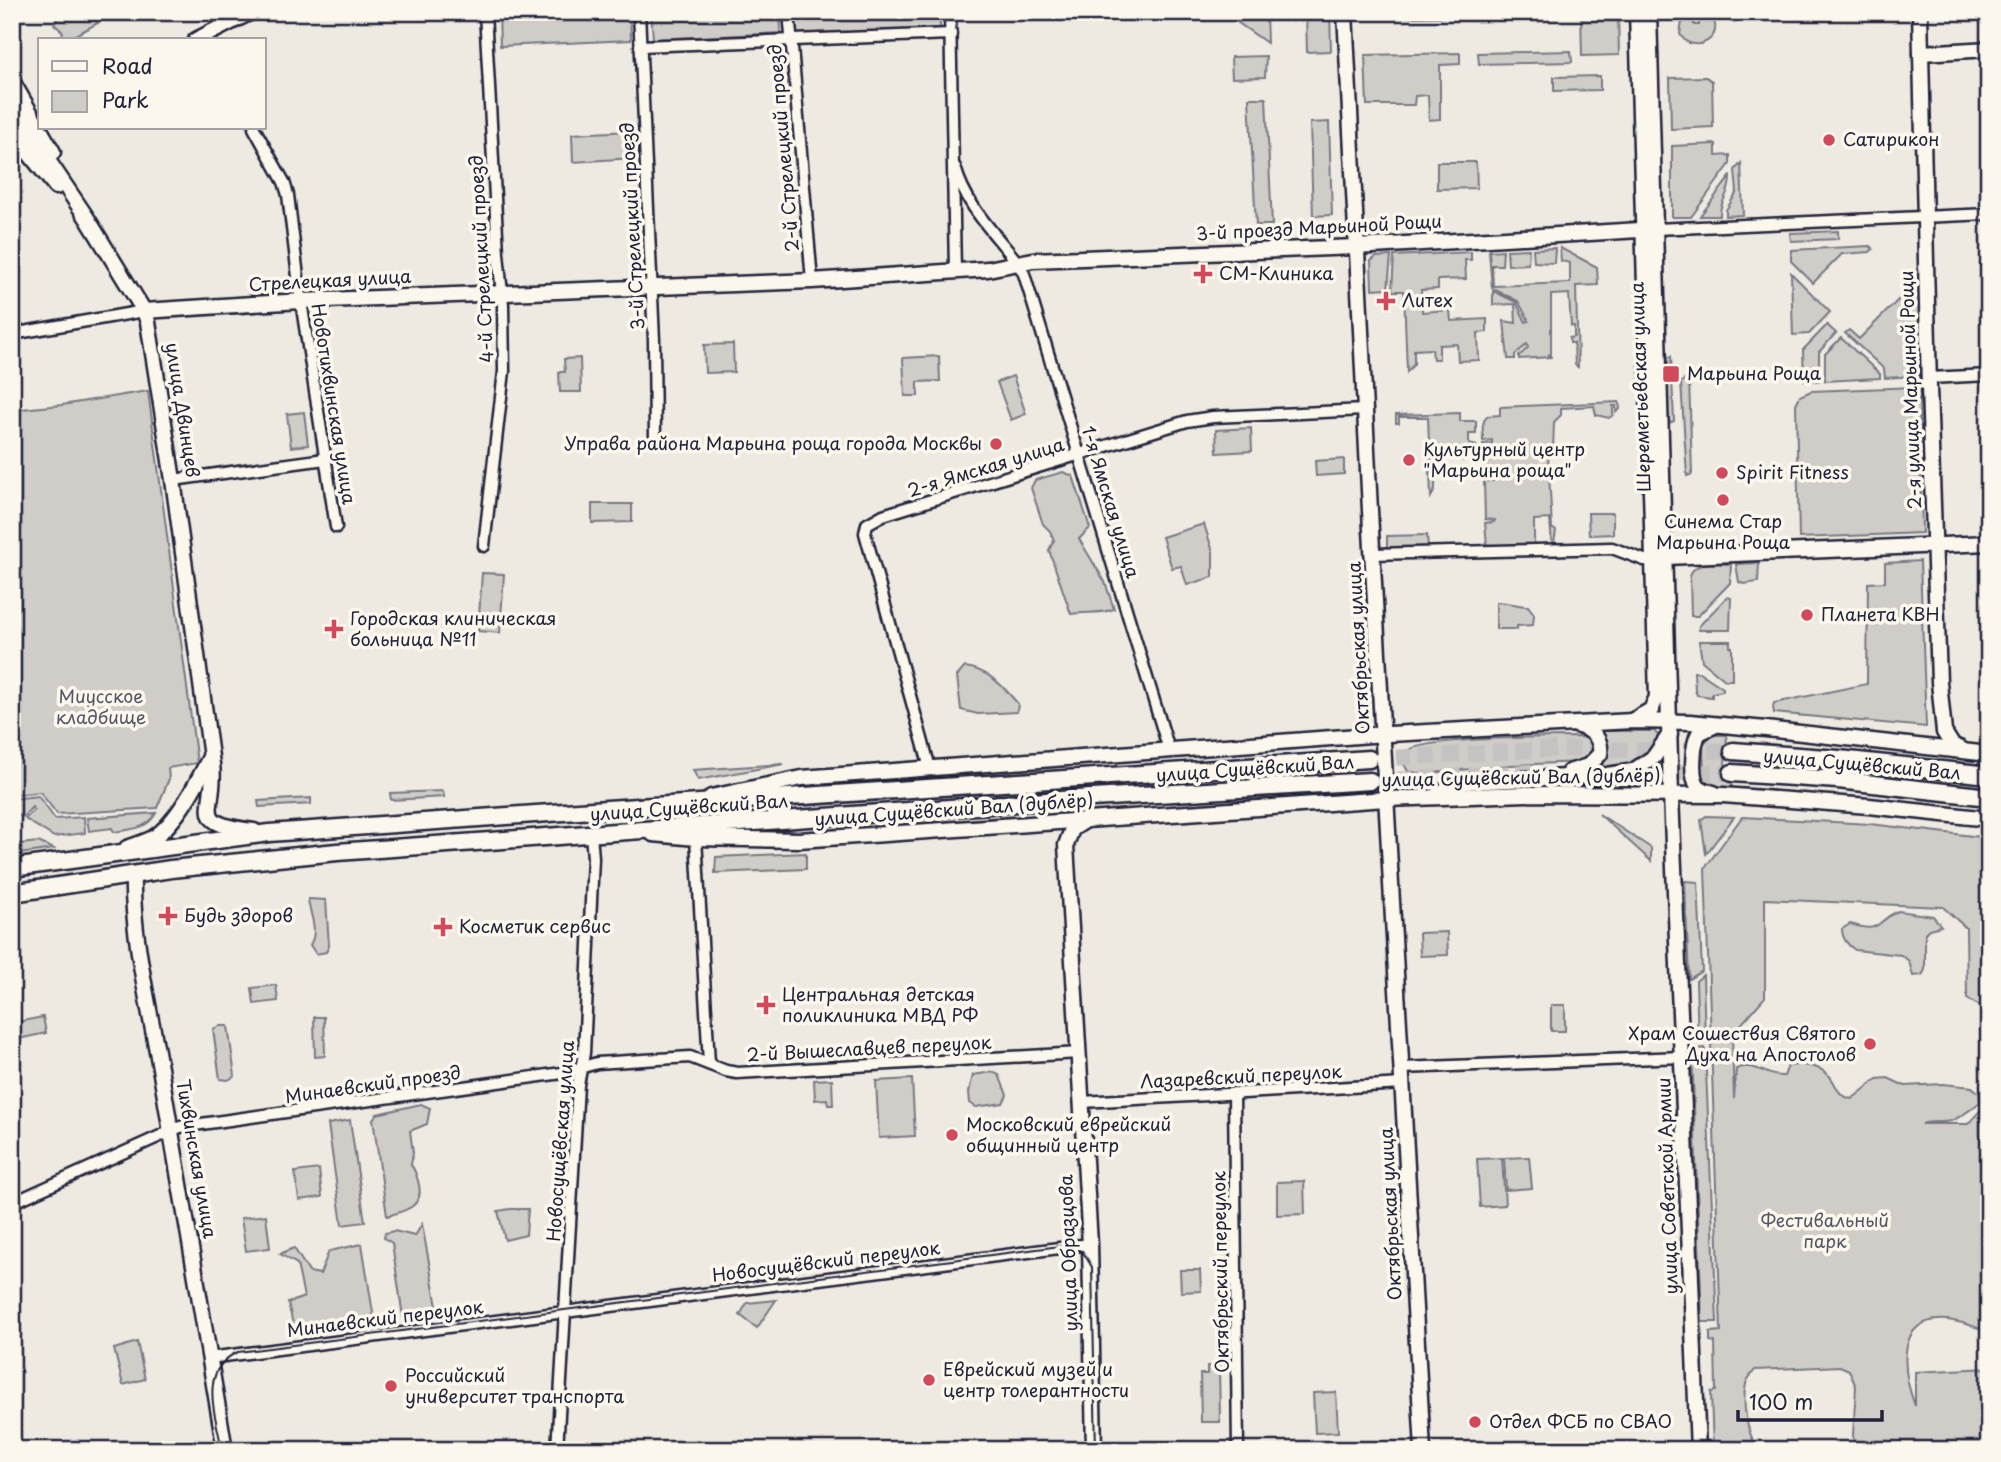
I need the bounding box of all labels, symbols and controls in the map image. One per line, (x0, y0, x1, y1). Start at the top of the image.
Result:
legend (38, 38, 266, 130)
street label: 2-й Стрелецкий проезд (760, 43, 805, 253)
text: Road (102, 49, 153, 81)
text: Park (102, 83, 149, 115)
street label: 3-й Стрелецкий проезд (613, 122, 650, 331)
place label: Сатирикон (1843, 125, 1940, 152)
marker: Сатирикон (1821, 132, 1837, 148)
street label: 4-й Стрелецкий проезд (462, 155, 499, 364)
street label: 3-й проезд Марьиной Рощи (1195, 207, 1443, 246)
place label: СМ-Клиника (1219, 259, 1334, 286)
street label: Стрелецкая улица (248, 262, 413, 297)
marker: СМ-Клиника (1193, 264, 1213, 284)
street label: 2-я улица Марьиной Рощи (1892, 270, 1927, 510)
street label: Шереметьевская улица (1622, 281, 1657, 493)
place label: Литех (1402, 286, 1453, 313)
marker: Литех (1376, 291, 1396, 311)
street label: Новотихвинская улица (305, 301, 364, 507)
street label: улица Двинцев (159, 340, 207, 479)
place label: Марьина Роща (1687, 359, 1822, 386)
marker: Марьина Роща (1661, 364, 1681, 384)
street label: 1-я Ямская улица (1075, 422, 1148, 582)
place label: Управа района Марьина роща города Москвы (564, 429, 982, 456)
street label: 2-я Ямская улица (904, 430, 1068, 503)
place label: Культурный центр "Марьина роща" (1423, 435, 1585, 483)
marker: Управа района Марьина роща города Москвы (988, 436, 1004, 452)
marker: Культурный центр "Марьина роща" (1401, 452, 1417, 468)
place label: Spirit Fitness (1736, 458, 1849, 485)
marker: Spirit Fitness (1714, 465, 1730, 481)
marker: Синема Стар Марьина Роща (1715, 492, 1731, 508)
place label: Синема Стар Марьина Роща (1656, 507, 1791, 555)
street label: Октябрьская улица (1339, 560, 1376, 735)
place label: Планета КВН (1821, 600, 1940, 627)
place label: Городская клиническая больница №11 (350, 604, 556, 652)
marker: Планета КВН (1799, 607, 1815, 623)
marker: Городская клиническая больница №11 (324, 619, 344, 639)
park label: Миусское кладбище (56, 682, 146, 730)
street label: улица Сущёвский Вал (1762, 741, 1962, 786)
street label: улица Сущёвский Вал (1155, 747, 1355, 788)
street label: улица Сущёвский Вал (дублёр) (1381, 761, 1661, 792)
street label: улица Сущёвский Вал (дублёр) (814, 785, 1094, 832)
street label: улица Сущёвский Вал (589, 786, 789, 827)
place label: Будь здоров (184, 901, 293, 928)
marker: Будь здоров (158, 906, 178, 926)
place label: Косметик сервис (459, 912, 611, 939)
marker: Косметик сервис (433, 917, 453, 937)
place label: Центральная детская поликлиника МВД РФ (782, 980, 979, 1028)
marker: Центральная детская поликлиника МВД РФ (756, 995, 776, 1015)
place label: Храм Сошествия Святого Духа на Апостолов (1628, 1019, 1856, 1067)
street label: 2-й Вышеславцев переулок (746, 1028, 992, 1067)
marker: Храм Сошествия Святого Духа на Апостолов (1862, 1036, 1878, 1052)
street label: Новосущёвская улица (539, 1039, 580, 1242)
street label: Лазаревский переулок (1139, 1057, 1343, 1094)
street label: Минаевский проезд (283, 1058, 463, 1109)
street label: Тихвинская улица (170, 1077, 225, 1241)
street label: улица Советской Армии (1649, 1077, 1684, 1295)
place label: Московский еврейский общинный центр (966, 1110, 1171, 1158)
street label: Октябрьская улица (1371, 1126, 1408, 1301)
marker: Московский еврейский общинный центр (944, 1127, 960, 1143)
street label: Октябрьский переулок (1204, 1171, 1235, 1373)
street label: улица Образцова (1051, 1173, 1084, 1332)
park label: Фестивальный парк (1761, 1206, 1889, 1254)
street label: Новосущёвский переулок (710, 1233, 942, 1288)
street label: Минаевский переулок (285, 1292, 485, 1343)
place label: Еврейский музей и центр толерантности (943, 1355, 1129, 1403)
place label: Российский университет транспорта (405, 1361, 624, 1409)
marker: Еврейский музей и центр толерантности (921, 1372, 937, 1388)
marker: Российский университет транспорта (383, 1378, 399, 1394)
scale bar (1738, 1378, 1882, 1422)
text: 100 m (1749, 1385, 1813, 1417)
place label: Отдел ФСБ по СВАО (1489, 1407, 1672, 1434)
marker: Отдел ФСБ по СВАО (1467, 1414, 1483, 1430)

